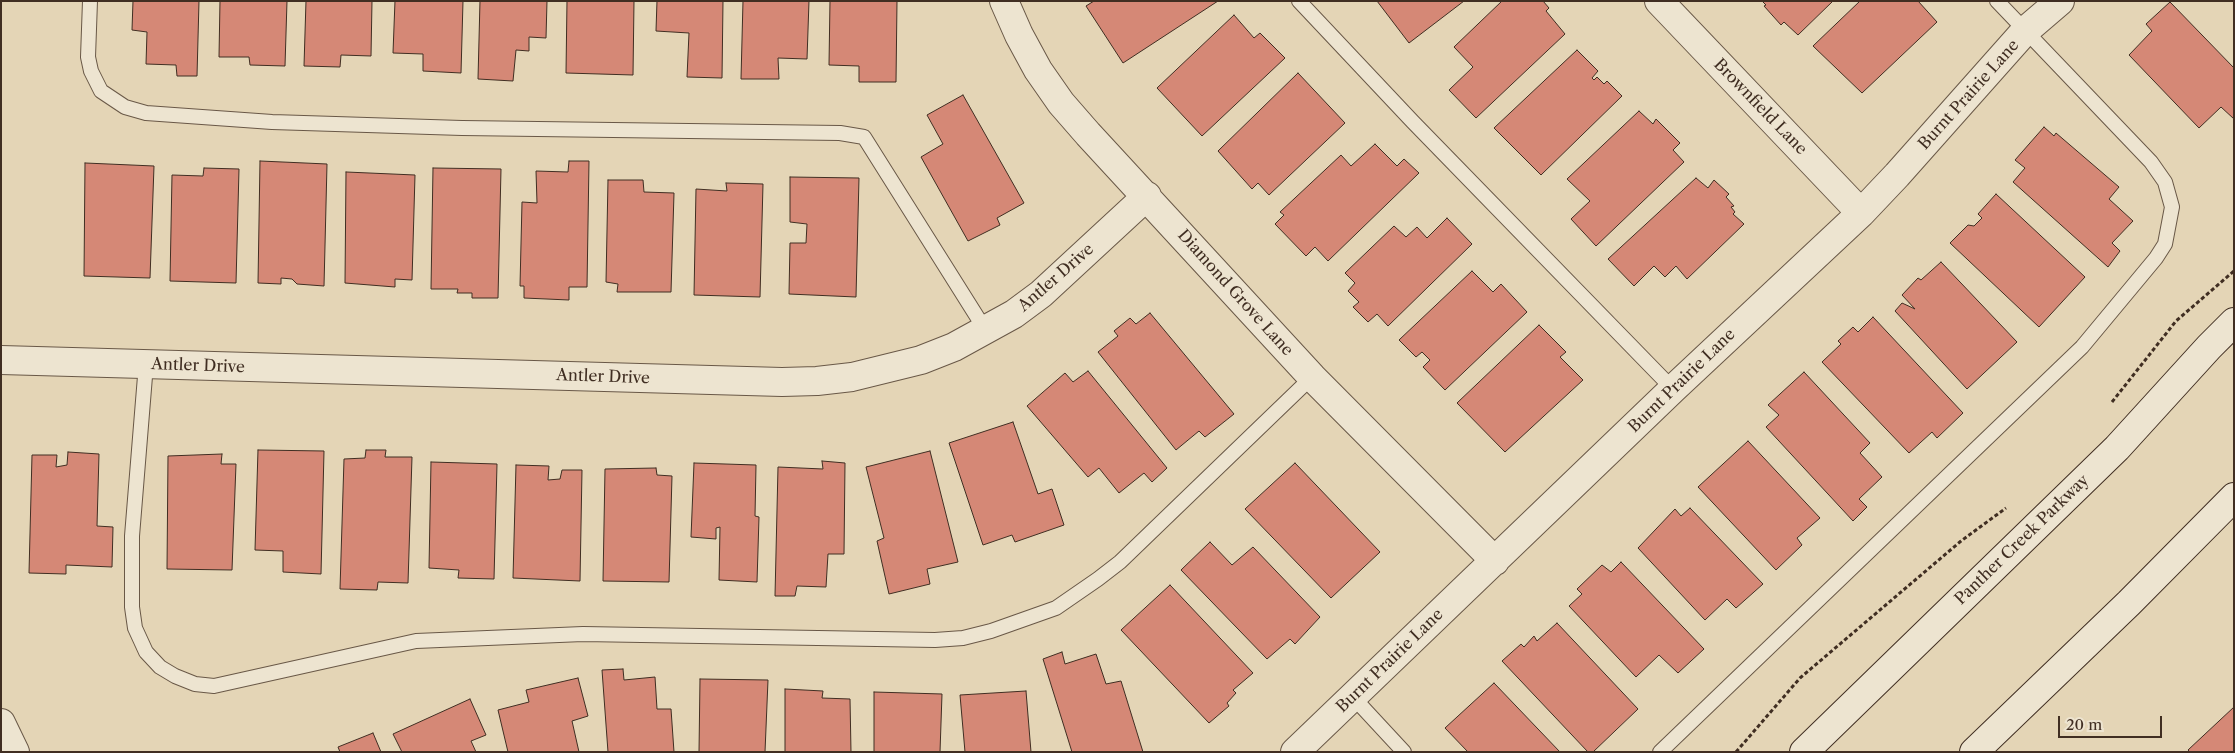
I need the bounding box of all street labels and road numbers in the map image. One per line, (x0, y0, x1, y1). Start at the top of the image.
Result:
street label: Burnt Prairie Lane (1915, 36, 2023, 154)
street label: Brownfield Lane (1709, 55, 1811, 159)
street label: Diamond Grove Lane (1173, 226, 1297, 360)
street label: Antler Drive (1014, 240, 1098, 316)
street label: Burnt Prairie Lane (1625, 325, 1739, 437)
street label: Antler Drive (151, 355, 245, 377)
street label: Antler Drive (556, 366, 650, 388)
street label: Panther Creek Parkway (1951, 471, 2093, 609)
street label: Burnt Prairie Lane (1333, 605, 1447, 717)

